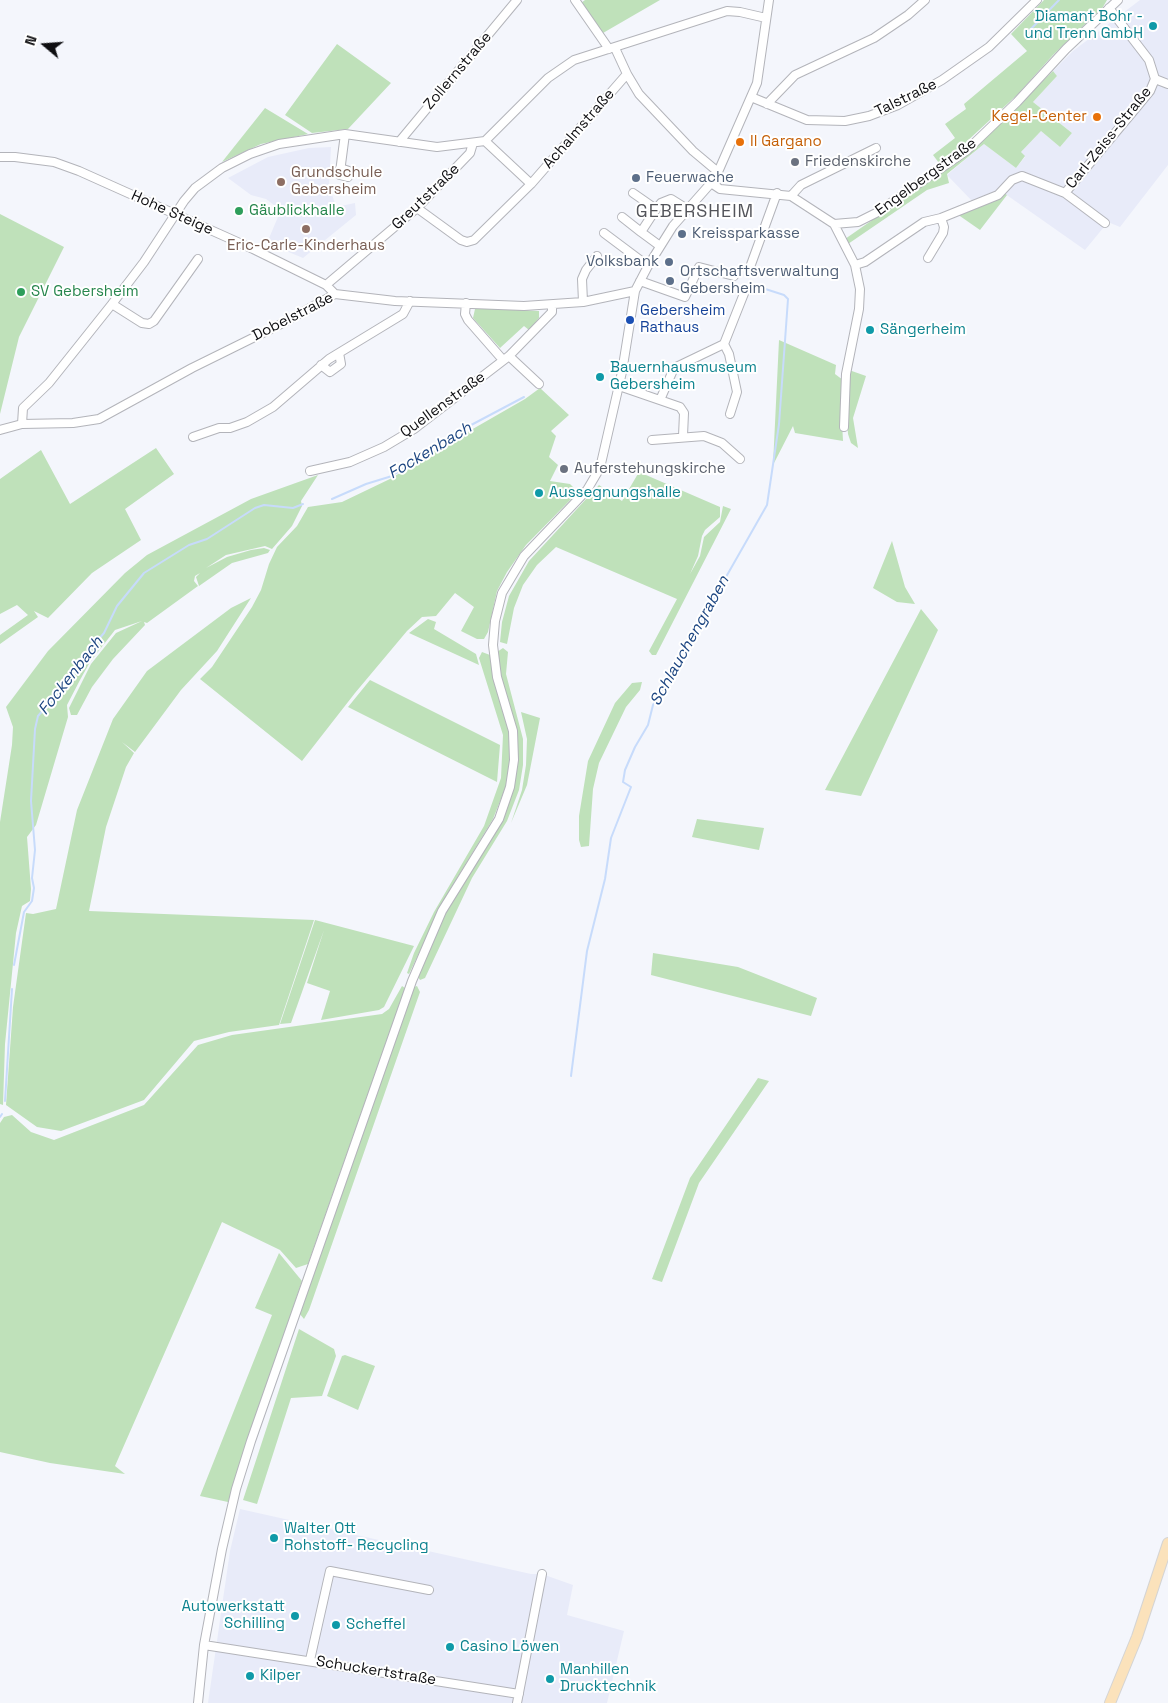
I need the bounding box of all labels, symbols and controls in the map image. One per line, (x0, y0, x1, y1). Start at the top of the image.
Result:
place label: Diamant Bohr - und Trenn GmbH (1025, 8, 1143, 43)
north arrow (20, 20, 70, 70)
marker: Diamant Bohr - und Trenn GmbH (1147, 20, 1159, 32)
street label: Zollernstraße (420, 29, 496, 113)
text: N (21, 33, 41, 48)
street label: Talstraße (872, 75, 940, 121)
street label: Carl-Zeiss-Straße (1062, 83, 1156, 193)
street label: Achalmstraße (539, 85, 619, 173)
place label: Kegel-Center (992, 108, 1087, 126)
marker: Kegel-Center (1091, 111, 1103, 123)
place label: Il Gargano (750, 133, 822, 151)
street label: Engelbergstraße (872, 134, 980, 220)
marker: Il Gargano (734, 136, 746, 148)
place label: Friedenskirche (805, 153, 911, 171)
marker: Friedenskirche (789, 156, 801, 168)
street label: Greutstraße (388, 160, 464, 234)
place label: Grundschule Gebersheim (291, 164, 382, 199)
place label: Feuerwache (646, 169, 734, 187)
marker: Feuerwache (630, 172, 642, 184)
marker: Grundschule Gebersheim (275, 176, 287, 188)
street label: Hohe Steige (128, 187, 216, 239)
district label: GEBERSHEIM (635, 201, 755, 223)
place label: Gäublickhalle (249, 202, 345, 220)
marker: Gäublickhalle (233, 205, 245, 217)
marker: Eric-Carle-Kinderhaus (300, 223, 312, 235)
place label: Kreissparkasse (692, 225, 800, 243)
marker: Kreissparkasse (676, 228, 688, 240)
place label: Eric-Carle-Kinderhaus (227, 237, 385, 255)
place label: Volksbank (586, 253, 659, 271)
marker: Volksbank (663, 256, 675, 268)
place label: Ortschaftsverwaltung Gebersheim (680, 263, 839, 298)
marker: Ortschaftsverwaltung Gebersheim (664, 275, 676, 287)
place label: SV Gebersheim (31, 283, 139, 301)
marker: SV Gebersheim (15, 286, 27, 298)
street label: Dobelstraße (250, 289, 336, 345)
place label: Gebersheim Rathaus (640, 302, 725, 337)
marker: Gebersheim Rathaus (624, 314, 636, 326)
place label: Sängerheim (880, 321, 966, 339)
marker: Sängerheim (864, 324, 876, 336)
place label: Bauernhausmuseum Gebersheim (610, 359, 757, 394)
street label: Quellenstraße (397, 368, 489, 442)
marker: Bauernhausmuseum Gebersheim (594, 371, 606, 383)
water label: Fockenbach (385, 419, 475, 483)
place label: Auferstehungskirche (574, 460, 726, 478)
marker: Auferstehungskirche (558, 463, 570, 475)
place label: Aussegnungshalle (549, 484, 681, 502)
marker: Aussegnungshalle (533, 487, 545, 499)
water label: Schlauchengraben (646, 573, 734, 709)
water label: Fockenbach (34, 633, 108, 719)
place label: Walter Ott Rohstoff- Recycling (284, 1520, 429, 1555)
marker: Walter Ott Rohstoff- Recycling (268, 1532, 280, 1544)
place label: Autowerkstatt Schilling (181, 1598, 285, 1633)
marker: Autowerkstatt Schilling (289, 1610, 301, 1622)
place label: Scheffel (346, 1616, 406, 1634)
marker: Scheffel (330, 1619, 342, 1631)
place label: Casino Löwen (460, 1638, 559, 1656)
marker: Casino Löwen (444, 1641, 456, 1653)
street label: Schuckertstraße (315, 1653, 437, 1689)
place label: Manhillen Drucktechnik (560, 1661, 656, 1696)
place label: Kilper (260, 1667, 301, 1685)
marker: Kilper (244, 1670, 256, 1682)
marker: Manhillen Drucktechnik (544, 1673, 556, 1685)

